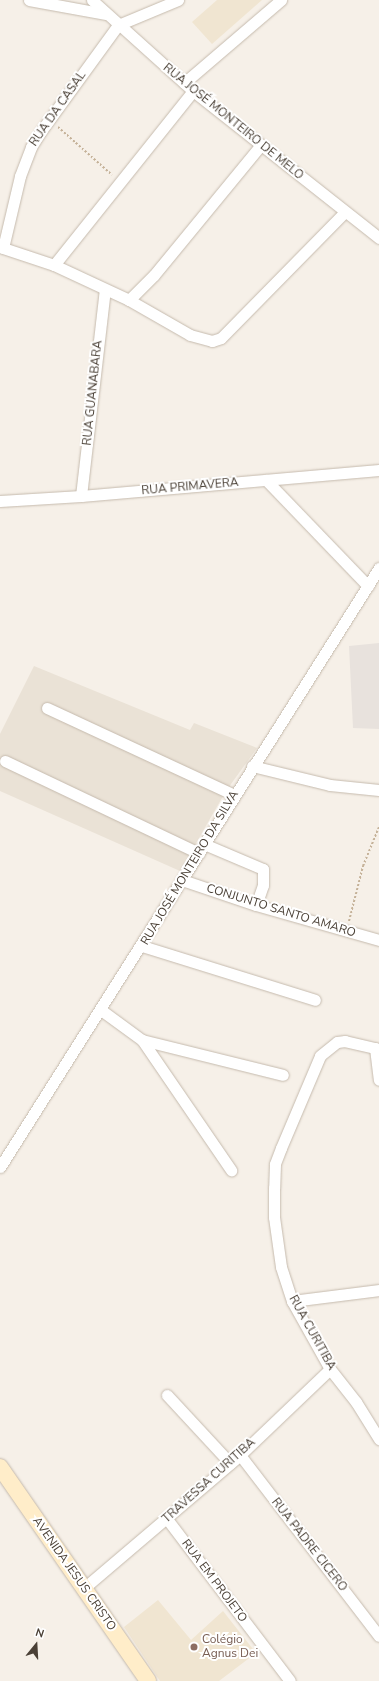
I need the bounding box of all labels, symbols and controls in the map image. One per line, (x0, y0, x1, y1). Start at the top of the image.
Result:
street label: RUA JOSÉ MONTEIRO DE MELO (160, 61, 306, 183)
street label: RUA DA CASAL (27, 69, 89, 149)
street label: RUA GUANABARA (80, 340, 106, 446)
street label: RUA PRIMAVERA (141, 476, 239, 498)
street label: RUA JOSÉ MONTEIRO DA SILVA (138, 788, 242, 948)
street label: CONJUNTO SANTO AMARO (205, 881, 357, 941)
street label: RUA CURITIBA (285, 1293, 339, 1373)
street label: TRAVESSA CURITIBA (160, 1436, 258, 1526)
street label: RUA PADRE CICERO (268, 1495, 350, 1595)
street label: AVENIDA JESUS CRISTO (29, 1514, 119, 1634)
street label: RUA EM PROJETO (178, 1537, 250, 1625)
north arrow (16, 1625, 56, 1665)
place label: Colégio Agnus Dei (202, 1633, 258, 1661)
marker: Colégio Agnus Dei (189, 1642, 199, 1652)

